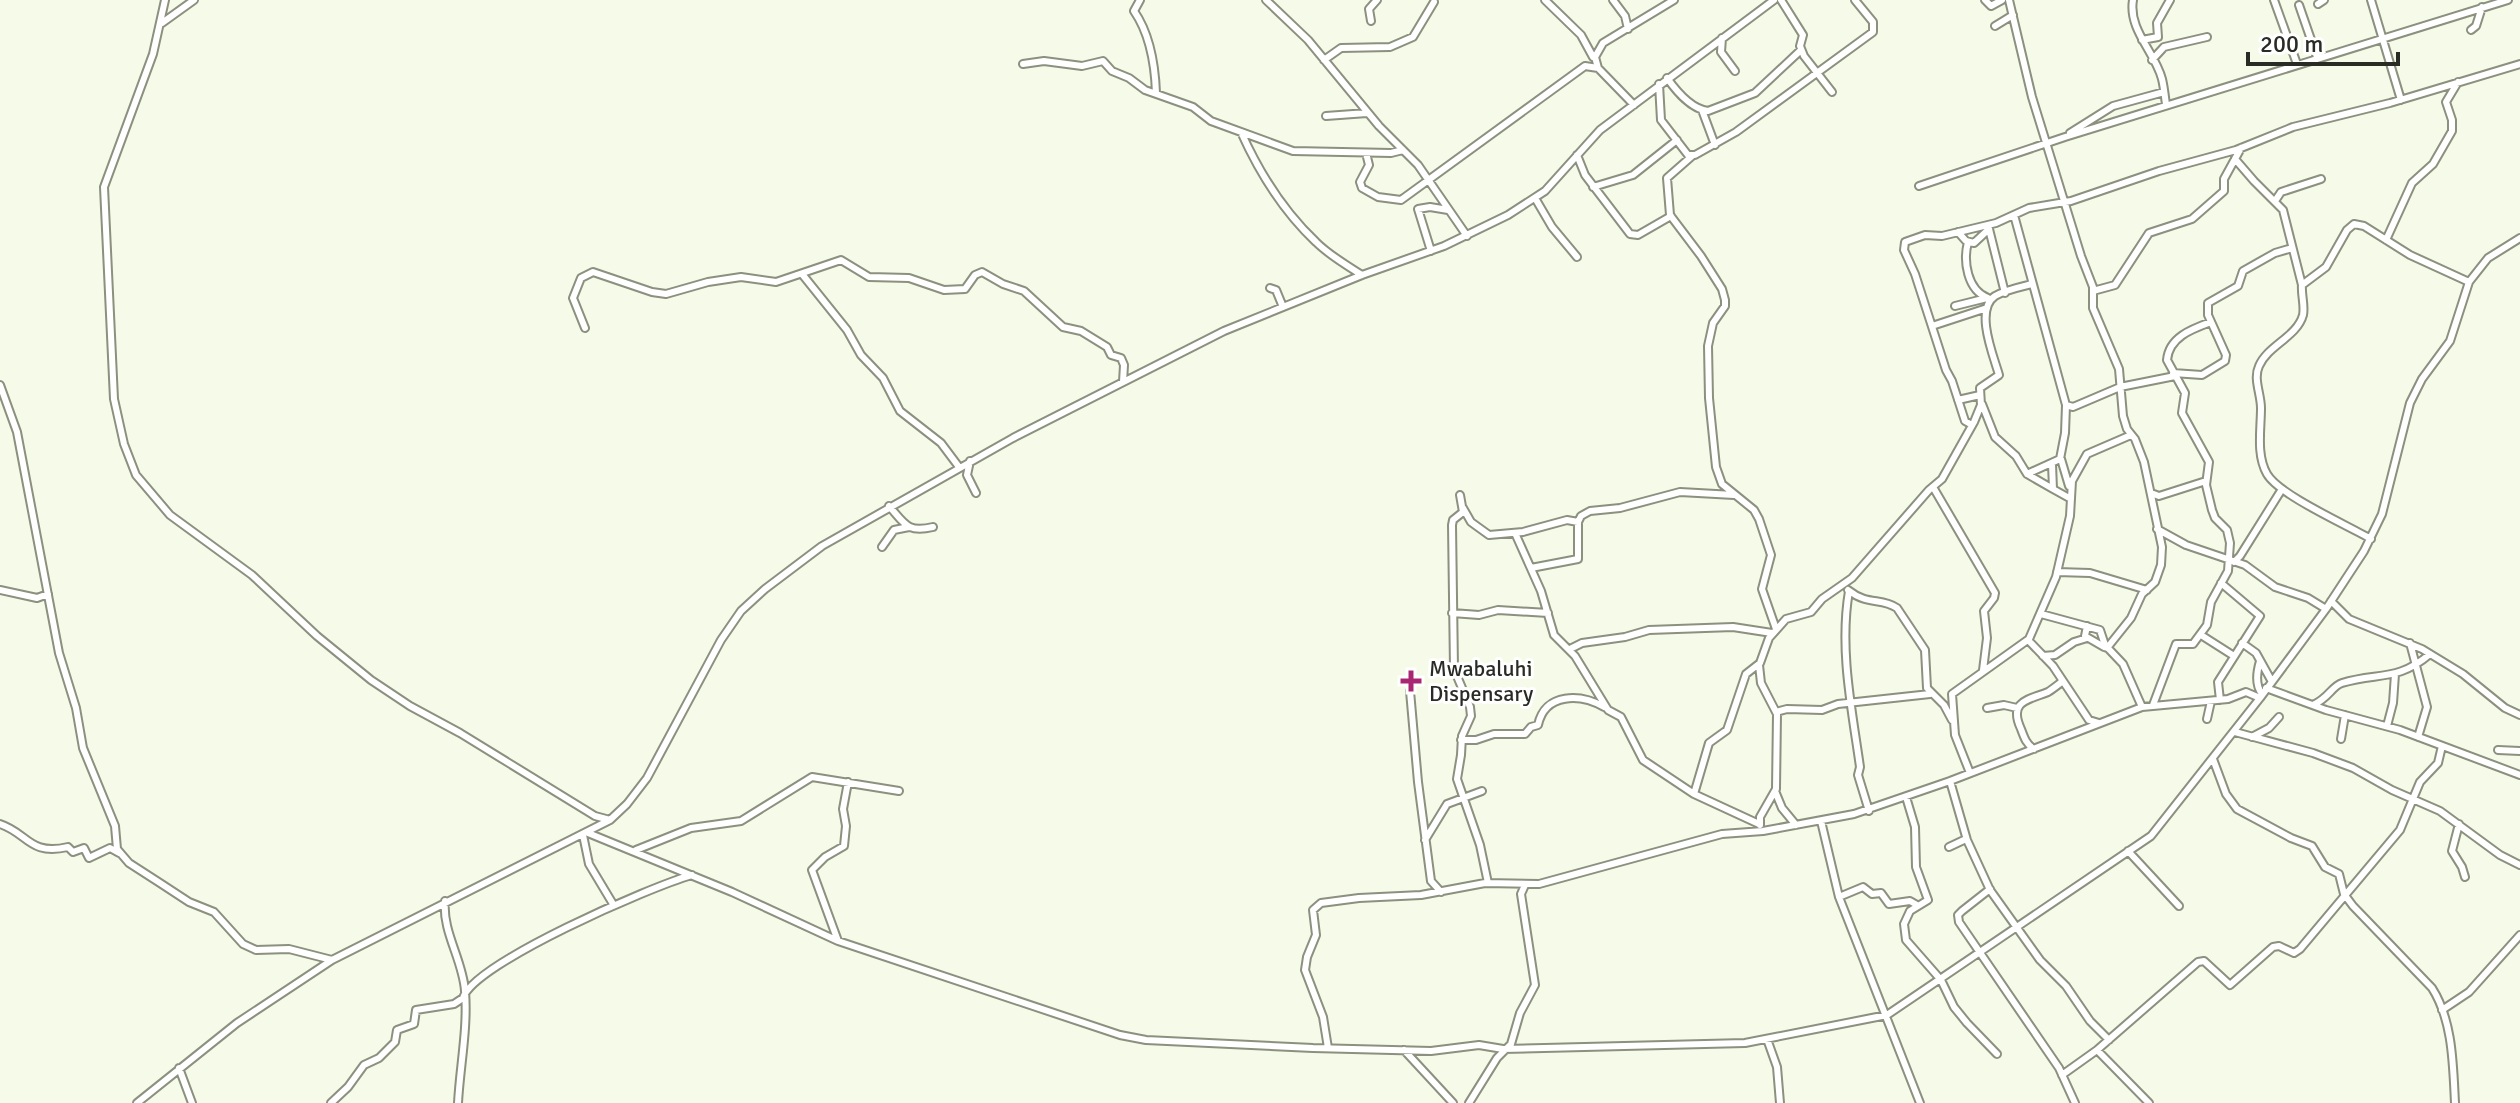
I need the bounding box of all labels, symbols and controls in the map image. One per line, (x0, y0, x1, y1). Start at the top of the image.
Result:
scale bar (2248, 16, 2398, 66)
text: 200 m (2260, 29, 2323, 59)
place label: Mwabaluhi Dispensary (1429, 655, 1534, 707)
marker: Mwabaluhi Dispensary (1400, 670, 1422, 692)

